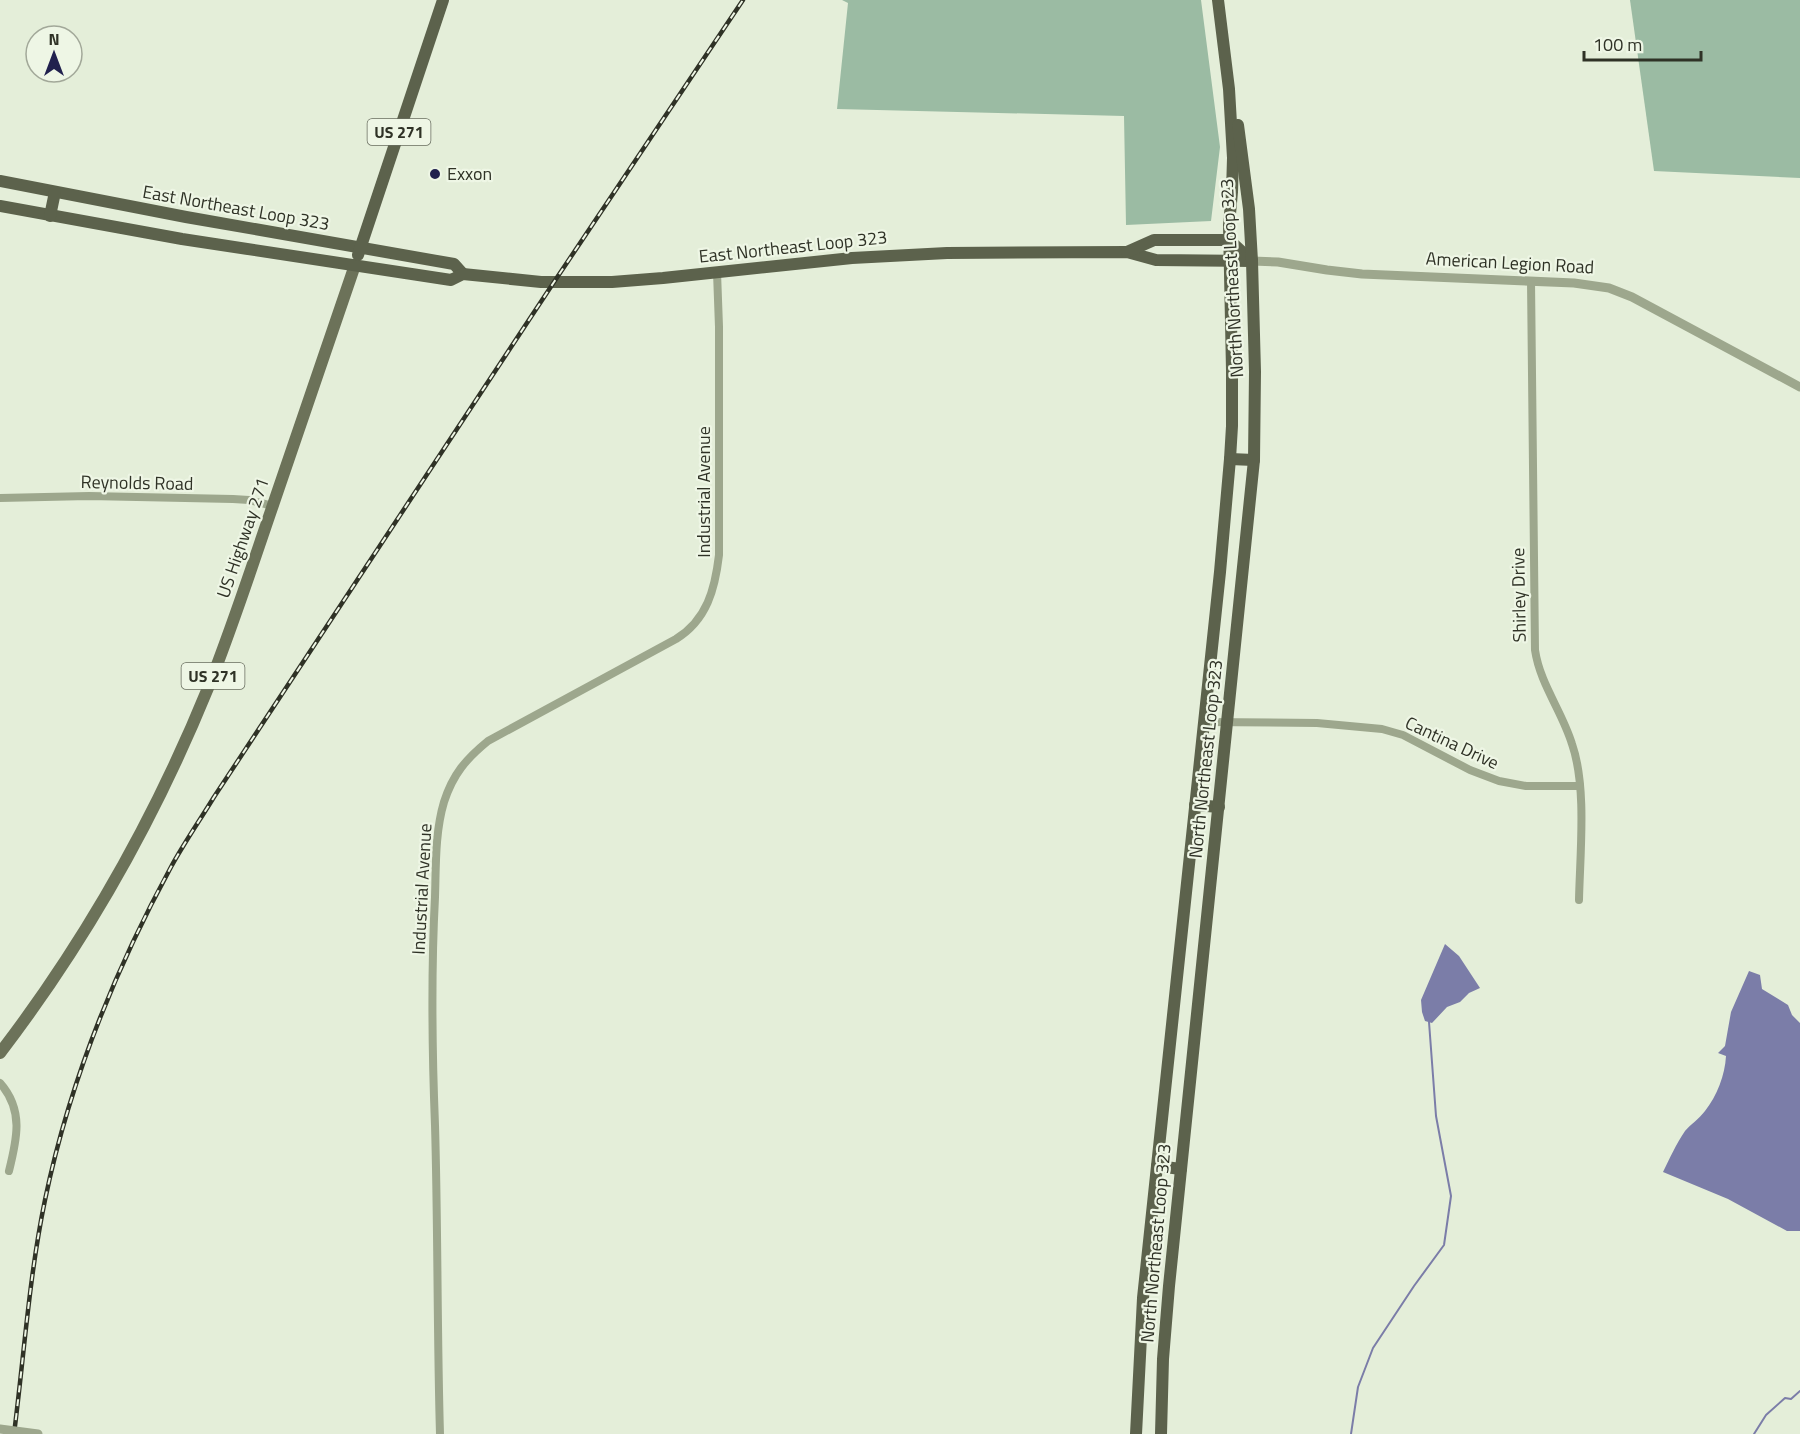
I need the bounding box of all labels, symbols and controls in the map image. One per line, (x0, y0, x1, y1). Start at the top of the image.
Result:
north arrow (24, 24, 84, 84)
scale bar (1584, 24, 1701, 62)
text: N (48, 27, 60, 51)
text: 100 m (1593, 31, 1642, 58)
road number: US 271 (368, 119, 430, 145)
place label: Exxon (447, 160, 492, 187)
marker: Exxon (428, 167, 442, 181)
street label: East Northeast Loop 323 (140, 178, 332, 237)
street label: North Northeast Loop 323 (1213, 178, 1250, 378)
street label: East Northeast Loop 323 (697, 223, 889, 270)
street label: American Legion Road (1425, 245, 1595, 280)
street label: Industrial Avenue (690, 426, 717, 558)
street label: Reynolds Road (80, 468, 194, 497)
street label: US Highway 271 (209, 474, 276, 602)
street label: Shirley Drive (1504, 547, 1533, 643)
street label: North Northeast Loop 323 (1182, 658, 1229, 860)
road number: US 271 (182, 663, 244, 689)
street label: Cantina Drive (1401, 709, 1504, 776)
street label: Industrial Avenue (405, 823, 438, 955)
street label: North Northeast Loop 323 (1133, 1142, 1178, 1344)

